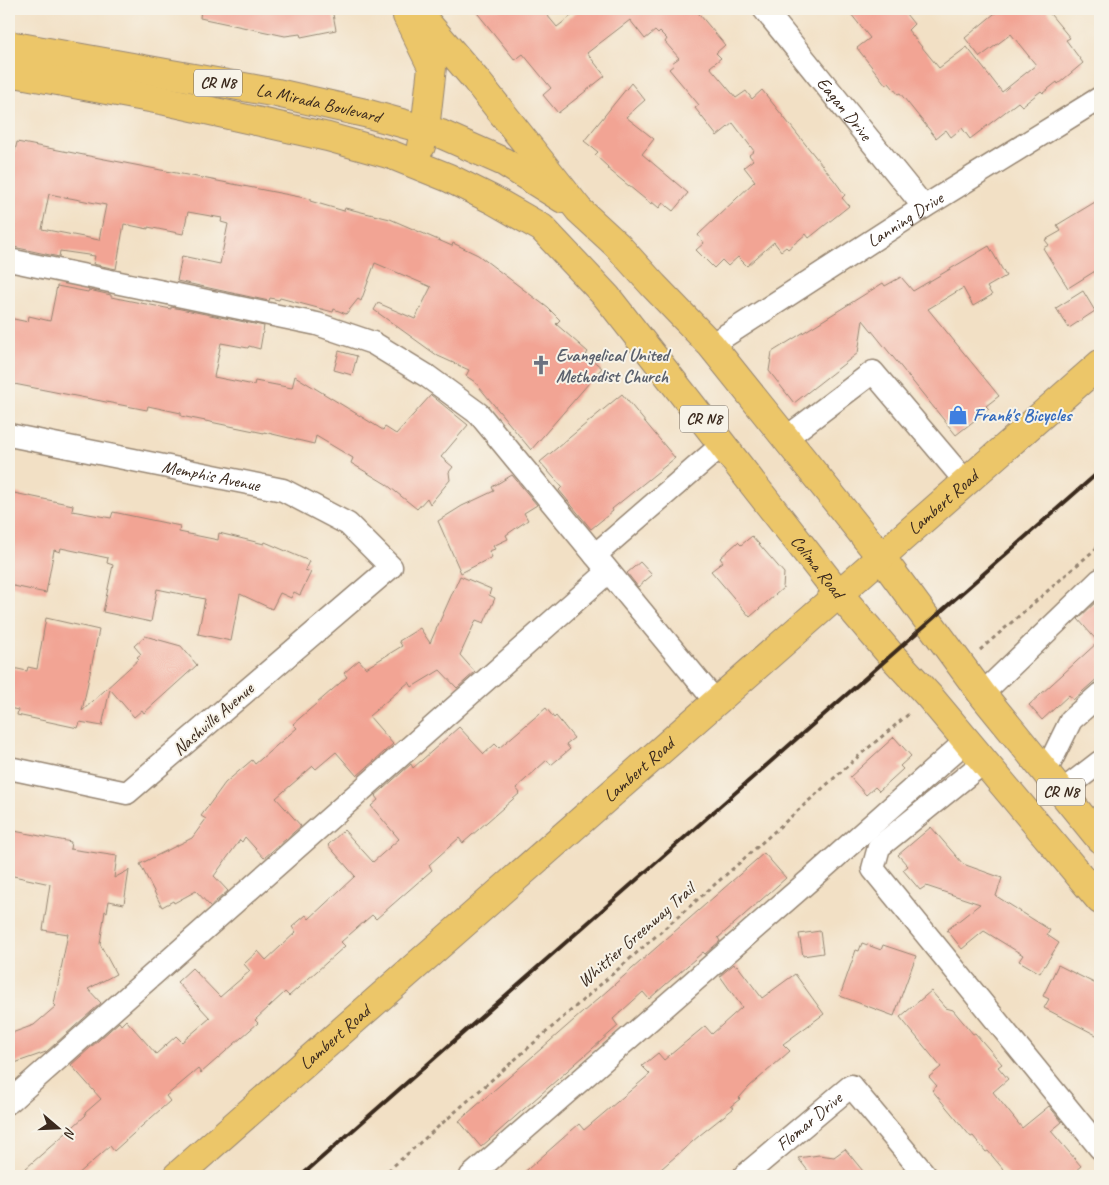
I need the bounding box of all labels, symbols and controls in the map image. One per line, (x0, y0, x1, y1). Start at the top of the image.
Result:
road number: CR N8 (194, 70, 242, 96)
street label: Eagan Drive (812, 72, 877, 146)
street label: La Mirada Boulevard (254, 78, 386, 129)
street label: Lanning Drive (863, 186, 948, 252)
place label: Evangelical United Methodist Church (556, 344, 671, 387)
church icon: Evangelical United Methodist Church (530, 354, 552, 376)
shop icon: Frank's Bicycles (947, 404, 969, 426)
place label: Frank's Bicycles (973, 404, 1073, 426)
road number: CR N8 (680, 406, 728, 432)
street label: Memphis Avenue (160, 455, 263, 496)
street label: Lambert Road (903, 463, 985, 539)
street label: Colima Road (786, 531, 851, 605)
street label: Nashville Avenue (168, 677, 259, 760)
street label: Lambert Road (599, 731, 681, 807)
road number: CR N8 (1037, 779, 1085, 806)
street label: Whittier Greenway Trail (573, 876, 701, 992)
street label: Lambert Road (295, 998, 377, 1074)
street label: Flomar Drive (772, 1087, 847, 1155)
north arrow (32, 1102, 82, 1152)
text: N (60, 1125, 79, 1141)

